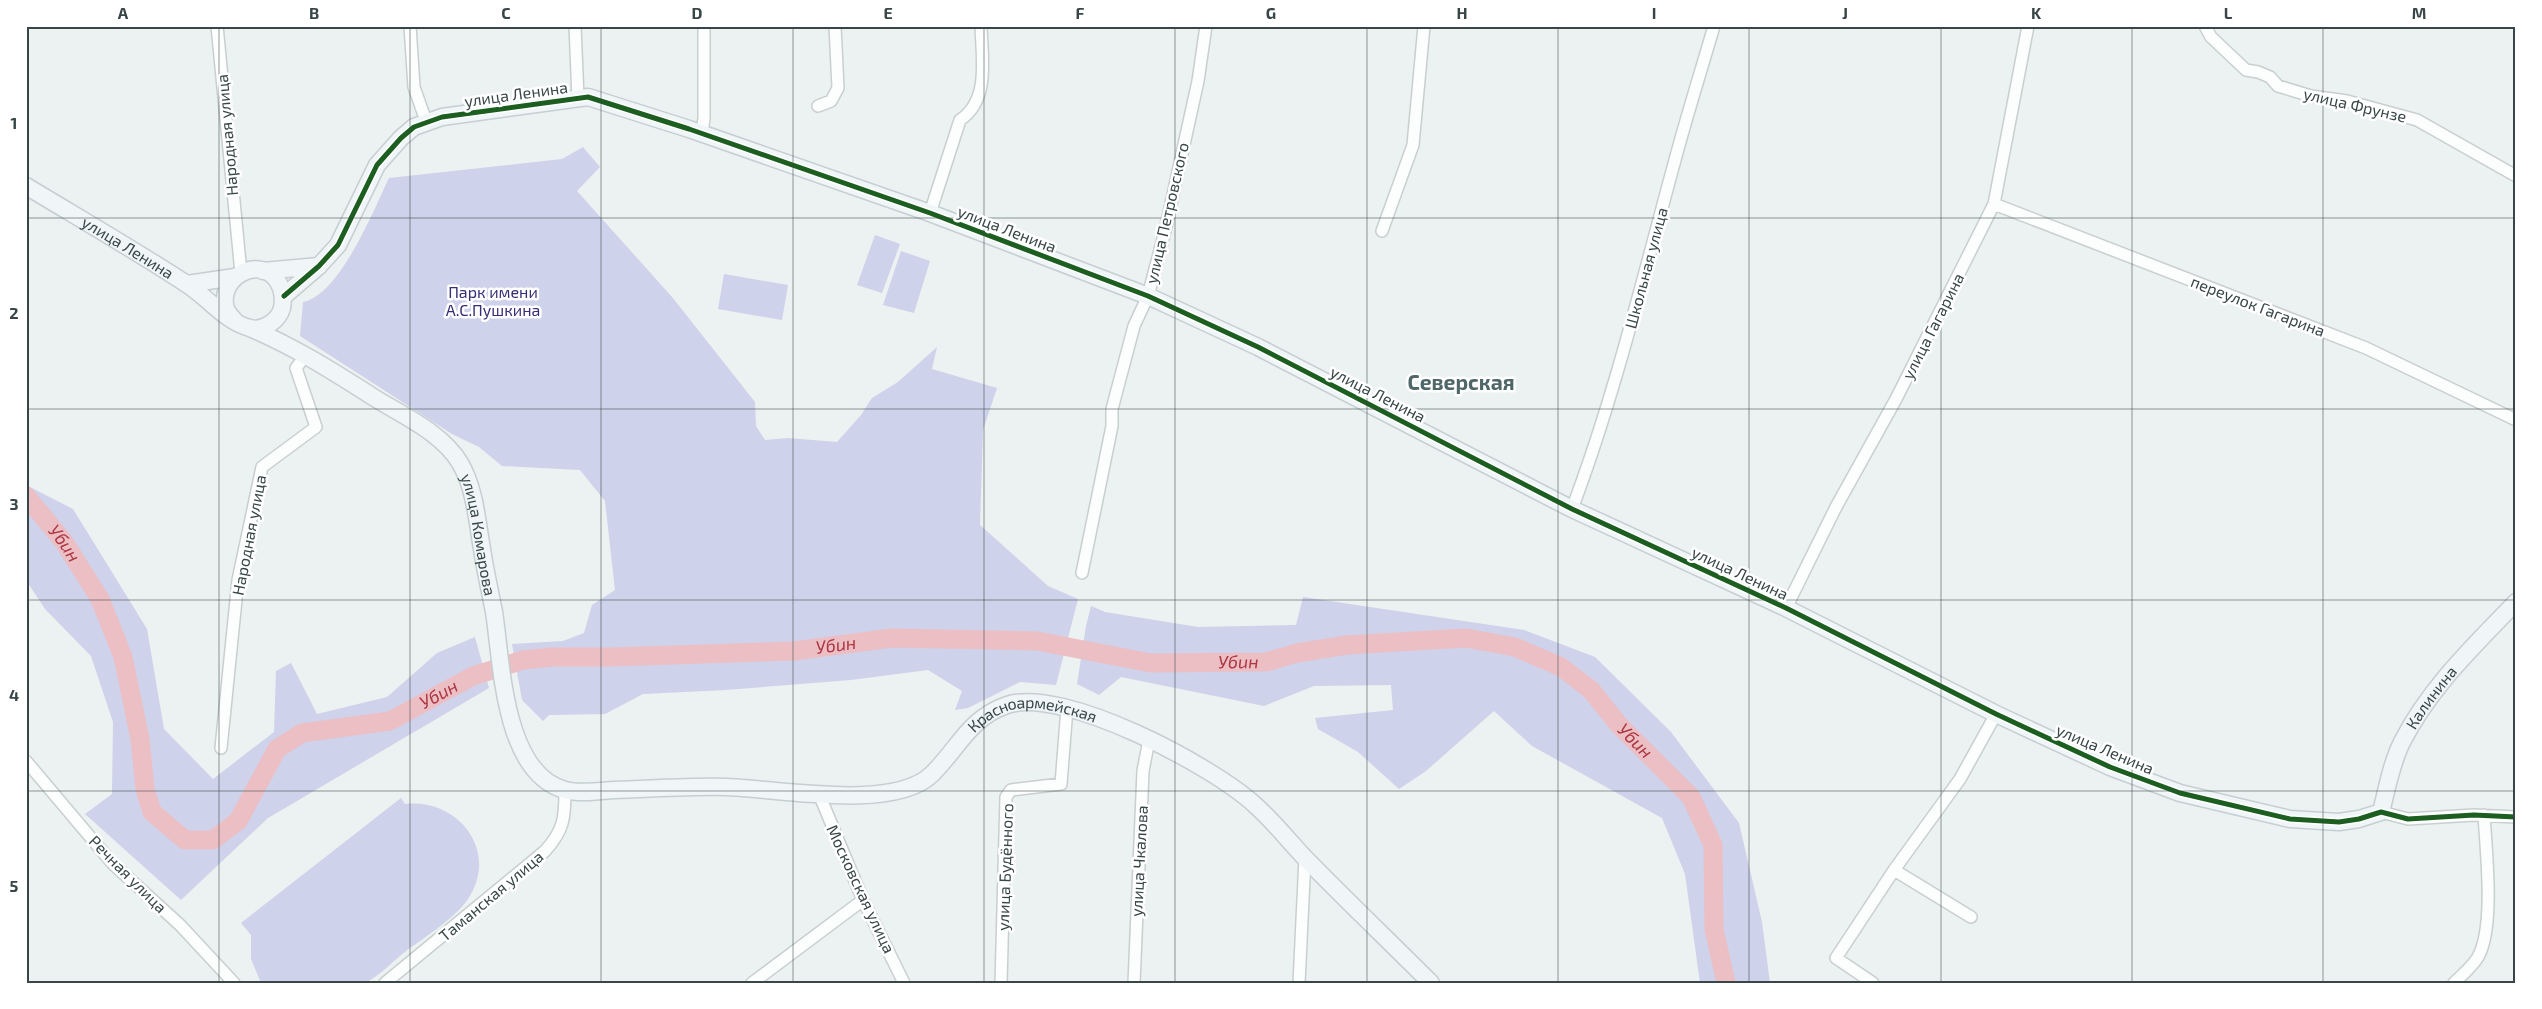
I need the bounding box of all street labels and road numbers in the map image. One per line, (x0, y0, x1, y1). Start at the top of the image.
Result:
street label: Народная улица (212, 73, 242, 197)
street label: улица Ленина (463, 77, 569, 111)
street label: улица Фрунзе (2302, 83, 2408, 127)
street label: улица Петровского (1141, 140, 1193, 286)
street label: улица Ленина (955, 201, 1059, 257)
street label: Школьная улица (1620, 205, 1672, 331)
street label: улица Ленина (78, 212, 178, 282)
street label: улица Гагарина (1898, 270, 1968, 382)
street label: переулок Гагарина (2188, 271, 2328, 341)
street label: улица Ленина (1327, 361, 1429, 427)
street label: улица Комарова (456, 471, 501, 597)
street label: Народная улица (228, 473, 270, 597)
street label: улица Ленина (1689, 542, 1791, 604)
street label: Калинина (2401, 662, 2460, 732)
street label: Красноармейская (963, 692, 1100, 736)
street label: улица Ленина (2053, 719, 2157, 779)
street label: улица Будённого (993, 803, 1017, 931)
street label: улица Чкалова (1126, 805, 1152, 917)
street label: Московская улица (822, 821, 900, 957)
street label: Речная улица (85, 831, 171, 917)
street label: Таманская улица (435, 846, 547, 946)

